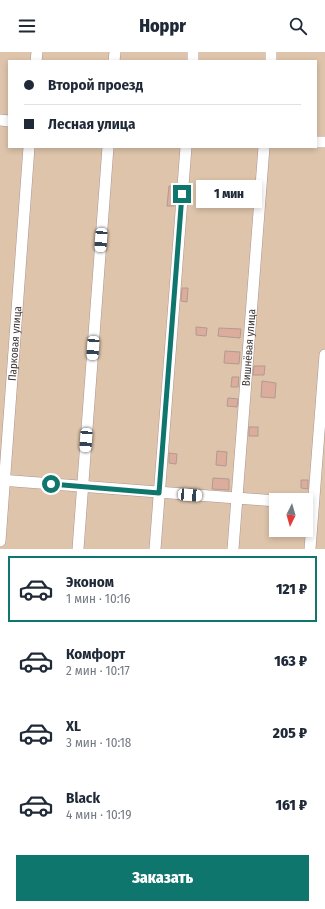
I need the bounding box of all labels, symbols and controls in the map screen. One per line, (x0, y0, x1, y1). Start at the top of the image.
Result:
icon: menu (16, 15, 38, 37)
text: Hoppr (139, 15, 186, 37)
icon: search (287, 15, 309, 37)
text: Второй проезд (48, 76, 143, 94)
text: Лесная улица (48, 115, 135, 133)
callout: 1 мин (196, 180, 262, 208)
route end (173, 185, 191, 203)
text: 1 мин (214, 186, 244, 201)
car (94, 228, 108, 252)
street label: Парковая улица (6, 306, 24, 382)
street label: Вишнёвая улица (240, 308, 258, 387)
car (86, 336, 100, 360)
car (79, 428, 93, 452)
route start (42, 475, 60, 493)
car (178, 488, 202, 502)
north arrow (269, 493, 313, 537)
map controls (269, 493, 313, 537)
icon: car (18, 571, 54, 607)
text: Эконом (66, 573, 114, 591)
text: 121 ₽ (276, 580, 307, 598)
text: 1 мин · 10:16 (66, 591, 130, 606)
icon: car (18, 643, 54, 679)
text: Комфорт (66, 645, 125, 663)
text: 163 ₽ (274, 652, 307, 670)
text: 2 мин · 10:17 (66, 663, 130, 678)
icon: car (18, 715, 54, 751)
text: XL (66, 717, 81, 735)
text: 205 ₽ (273, 724, 307, 742)
text: 3 мин · 10:18 (66, 735, 131, 750)
icon: car (18, 787, 54, 823)
text: Black (66, 789, 100, 807)
text: 161 ₽ (276, 796, 307, 814)
text: 4 мин · 10:19 (66, 807, 131, 822)
button: Заказать (16, 855, 309, 901)

